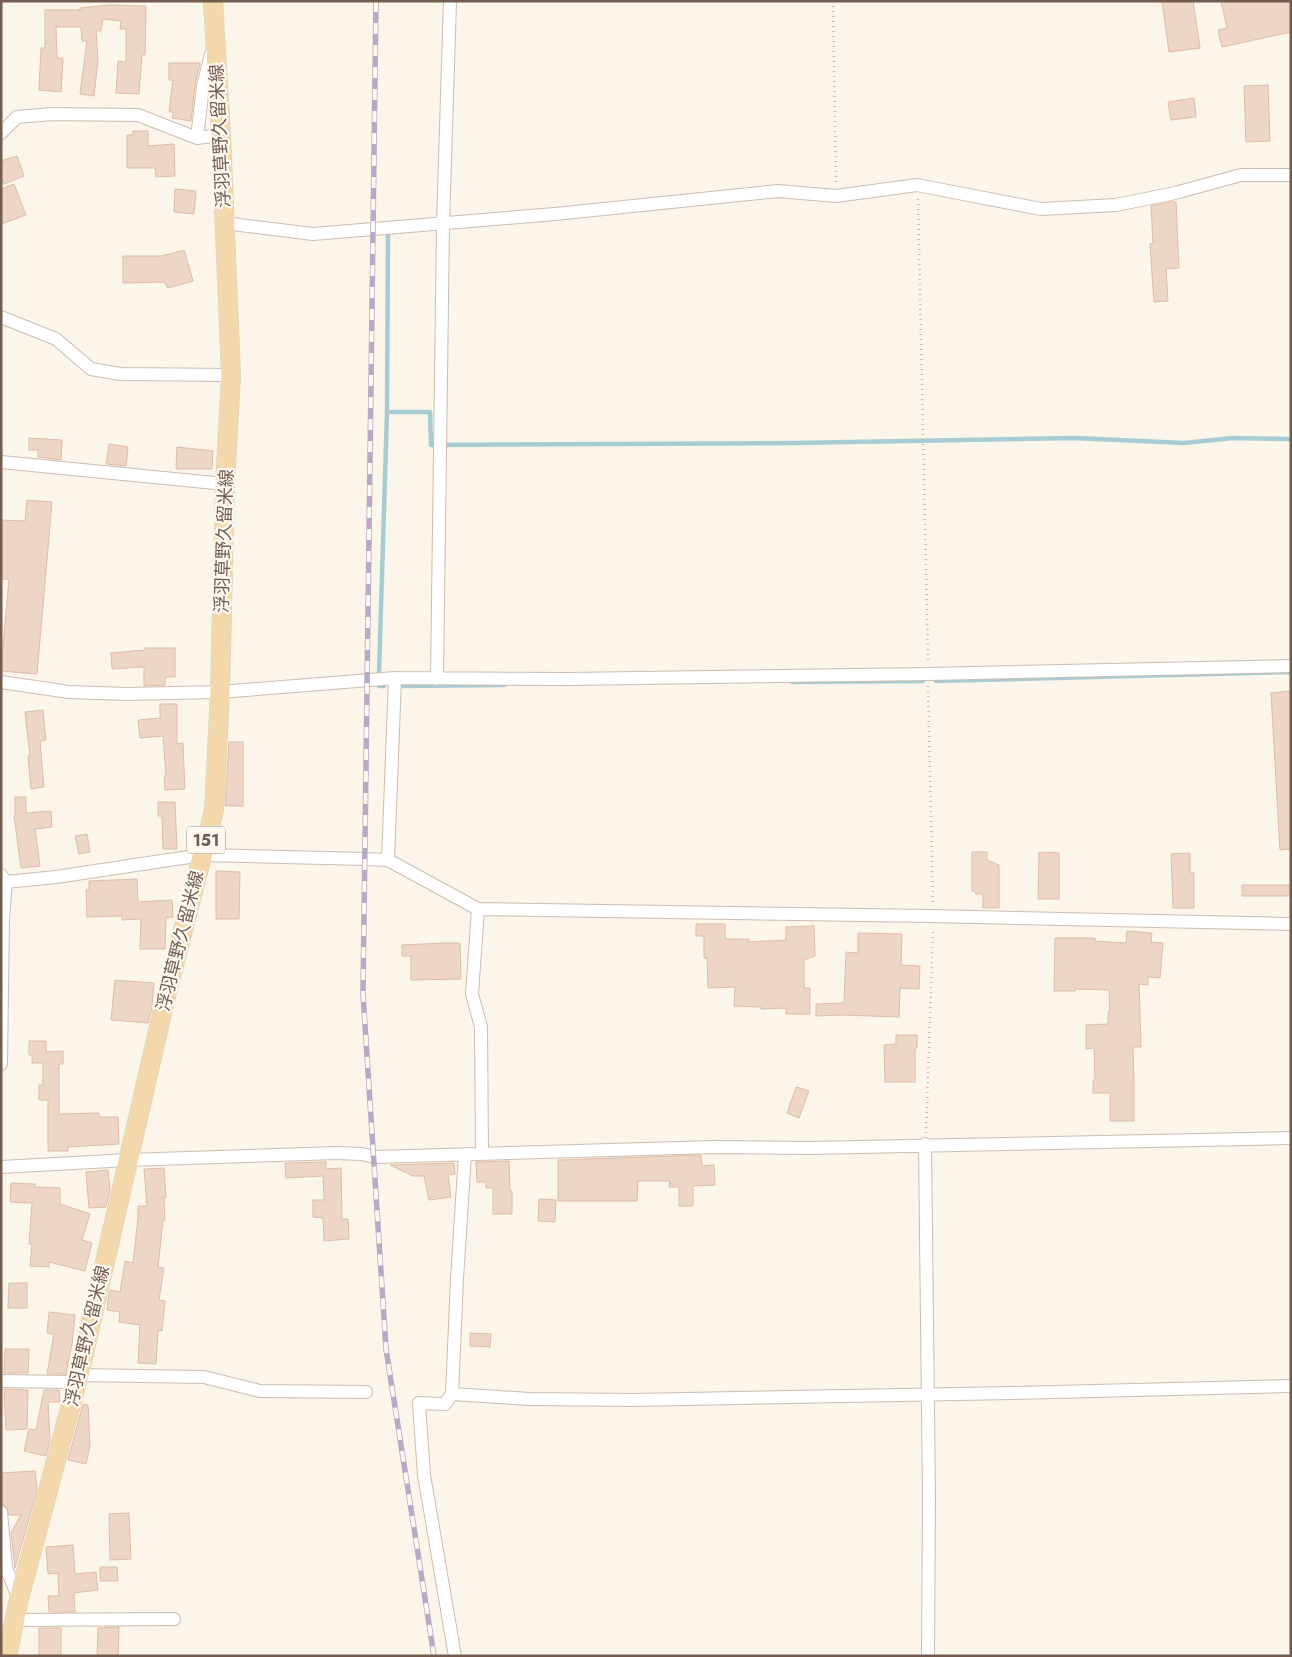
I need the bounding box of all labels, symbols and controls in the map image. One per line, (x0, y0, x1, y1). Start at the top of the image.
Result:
street label: 浮羽草野久留米線 (203, 63, 237, 209)
street label: 浮羽草野久留米線 (208, 469, 240, 613)
road number: 151 (187, 826, 225, 854)
street label: 浮羽草野久留米線 (150, 868, 210, 1014)
street label: 浮羽草野久留米線 (58, 1263, 116, 1409)

